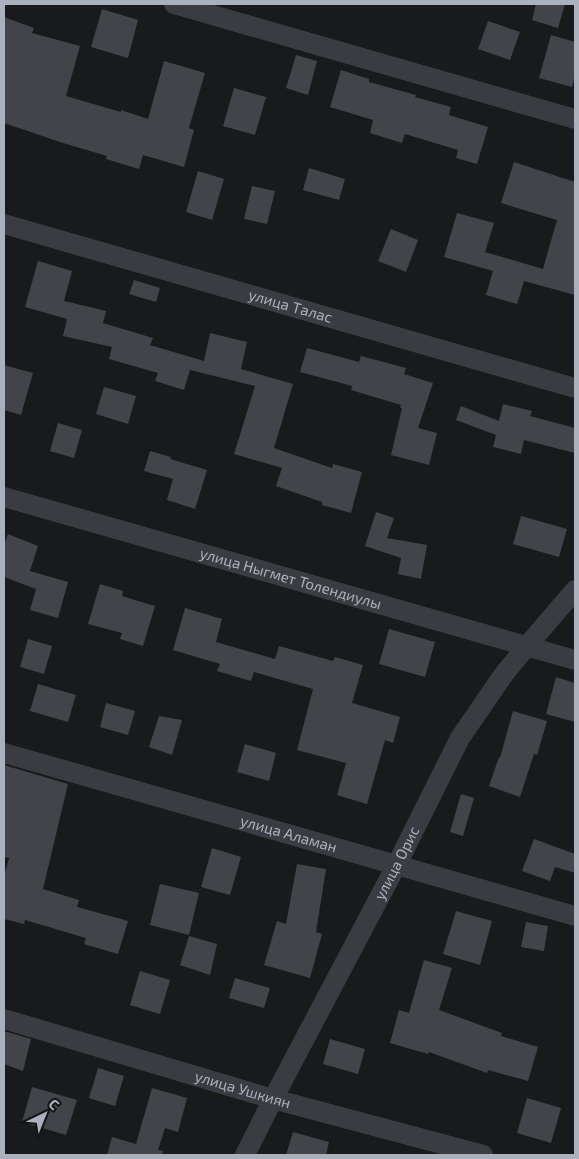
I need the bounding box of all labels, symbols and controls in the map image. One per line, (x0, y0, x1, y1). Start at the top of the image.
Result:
street label: улица Талас (246, 285, 335, 326)
street label: улица Ныгмет Толендиулы (198, 543, 384, 612)
street label: улица Аламан (238, 811, 339, 856)
street label: улица Орис (370, 823, 422, 903)
street label: улица Ушкиян (193, 1066, 293, 1111)
north arrow (20, 1089, 70, 1139)
text: С (45, 1095, 63, 1113)

